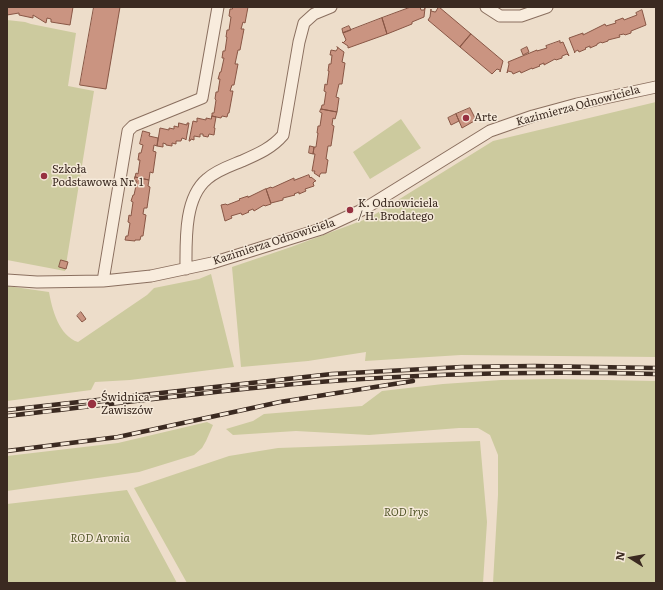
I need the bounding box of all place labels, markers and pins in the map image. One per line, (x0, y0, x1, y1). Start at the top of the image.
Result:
place label: Arte (474, 111, 497, 125)
marker: Arte (461, 113, 471, 123)
place label: Szkoła Podstawowa Nr. 1 (52, 163, 144, 189)
marker: Szkoła Podstawowa Nr. 1 (39, 171, 49, 181)
place label: K. Odnowiciela / H. Brodatego (358, 197, 438, 223)
marker: K. Odnowiciela / H. Brodatego (345, 205, 355, 215)
place label: Świdnica Zawiszów (101, 391, 153, 417)
marker: Świdnica Zawiszów (86, 398, 98, 410)

